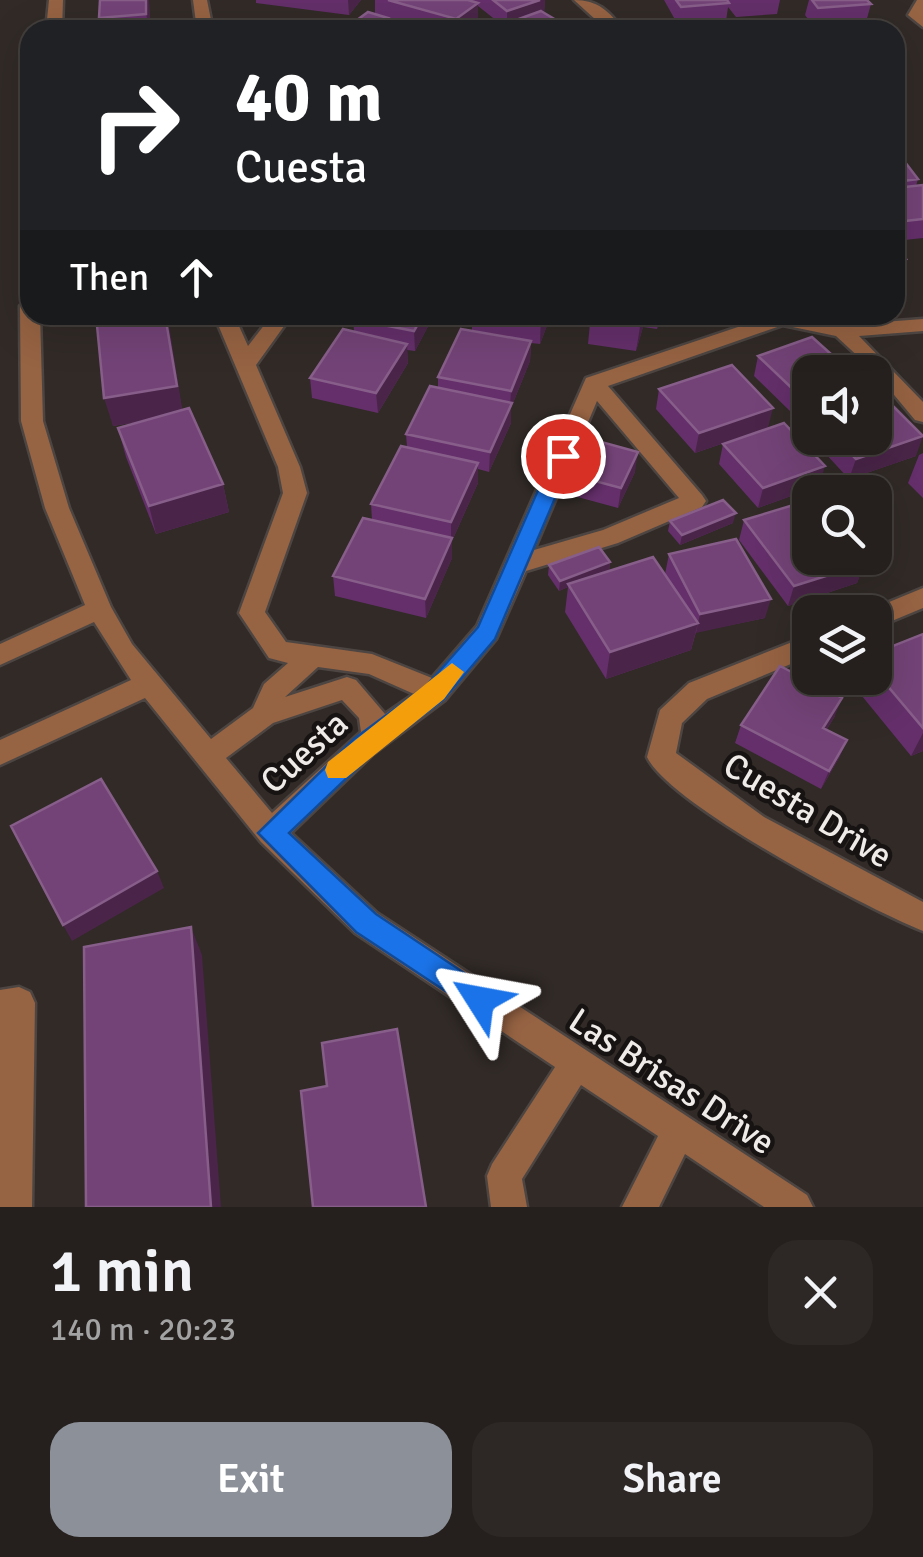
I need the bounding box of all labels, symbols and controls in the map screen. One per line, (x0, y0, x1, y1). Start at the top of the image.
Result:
text: 40 m (235, 54, 383, 140)
icon: right (70, 60, 200, 190)
text: Cuesta (235, 140, 367, 195)
icon: ahead (169, 250, 224, 305)
text: Then (70, 254, 149, 301)
map controls (792, 355, 892, 695)
button: sound (792, 355, 892, 455)
pin (521, 414, 606, 499)
icon: arrive (536, 429, 591, 484)
button: search (792, 475, 892, 575)
button: layers (792, 595, 892, 695)
street label: Cuesta (252, 702, 357, 803)
street label: Cuesta Drive (716, 743, 900, 877)
position arrow (428, 948, 532, 1052)
street label: Las Brisas Drive (561, 999, 783, 1164)
text: 1 min (50, 1235, 194, 1309)
button: close (768, 1240, 873, 1345)
text: 140 m · 20:23 (50, 1310, 236, 1349)
button: Exit (50, 1422, 452, 1537)
button: Share (472, 1422, 873, 1537)

